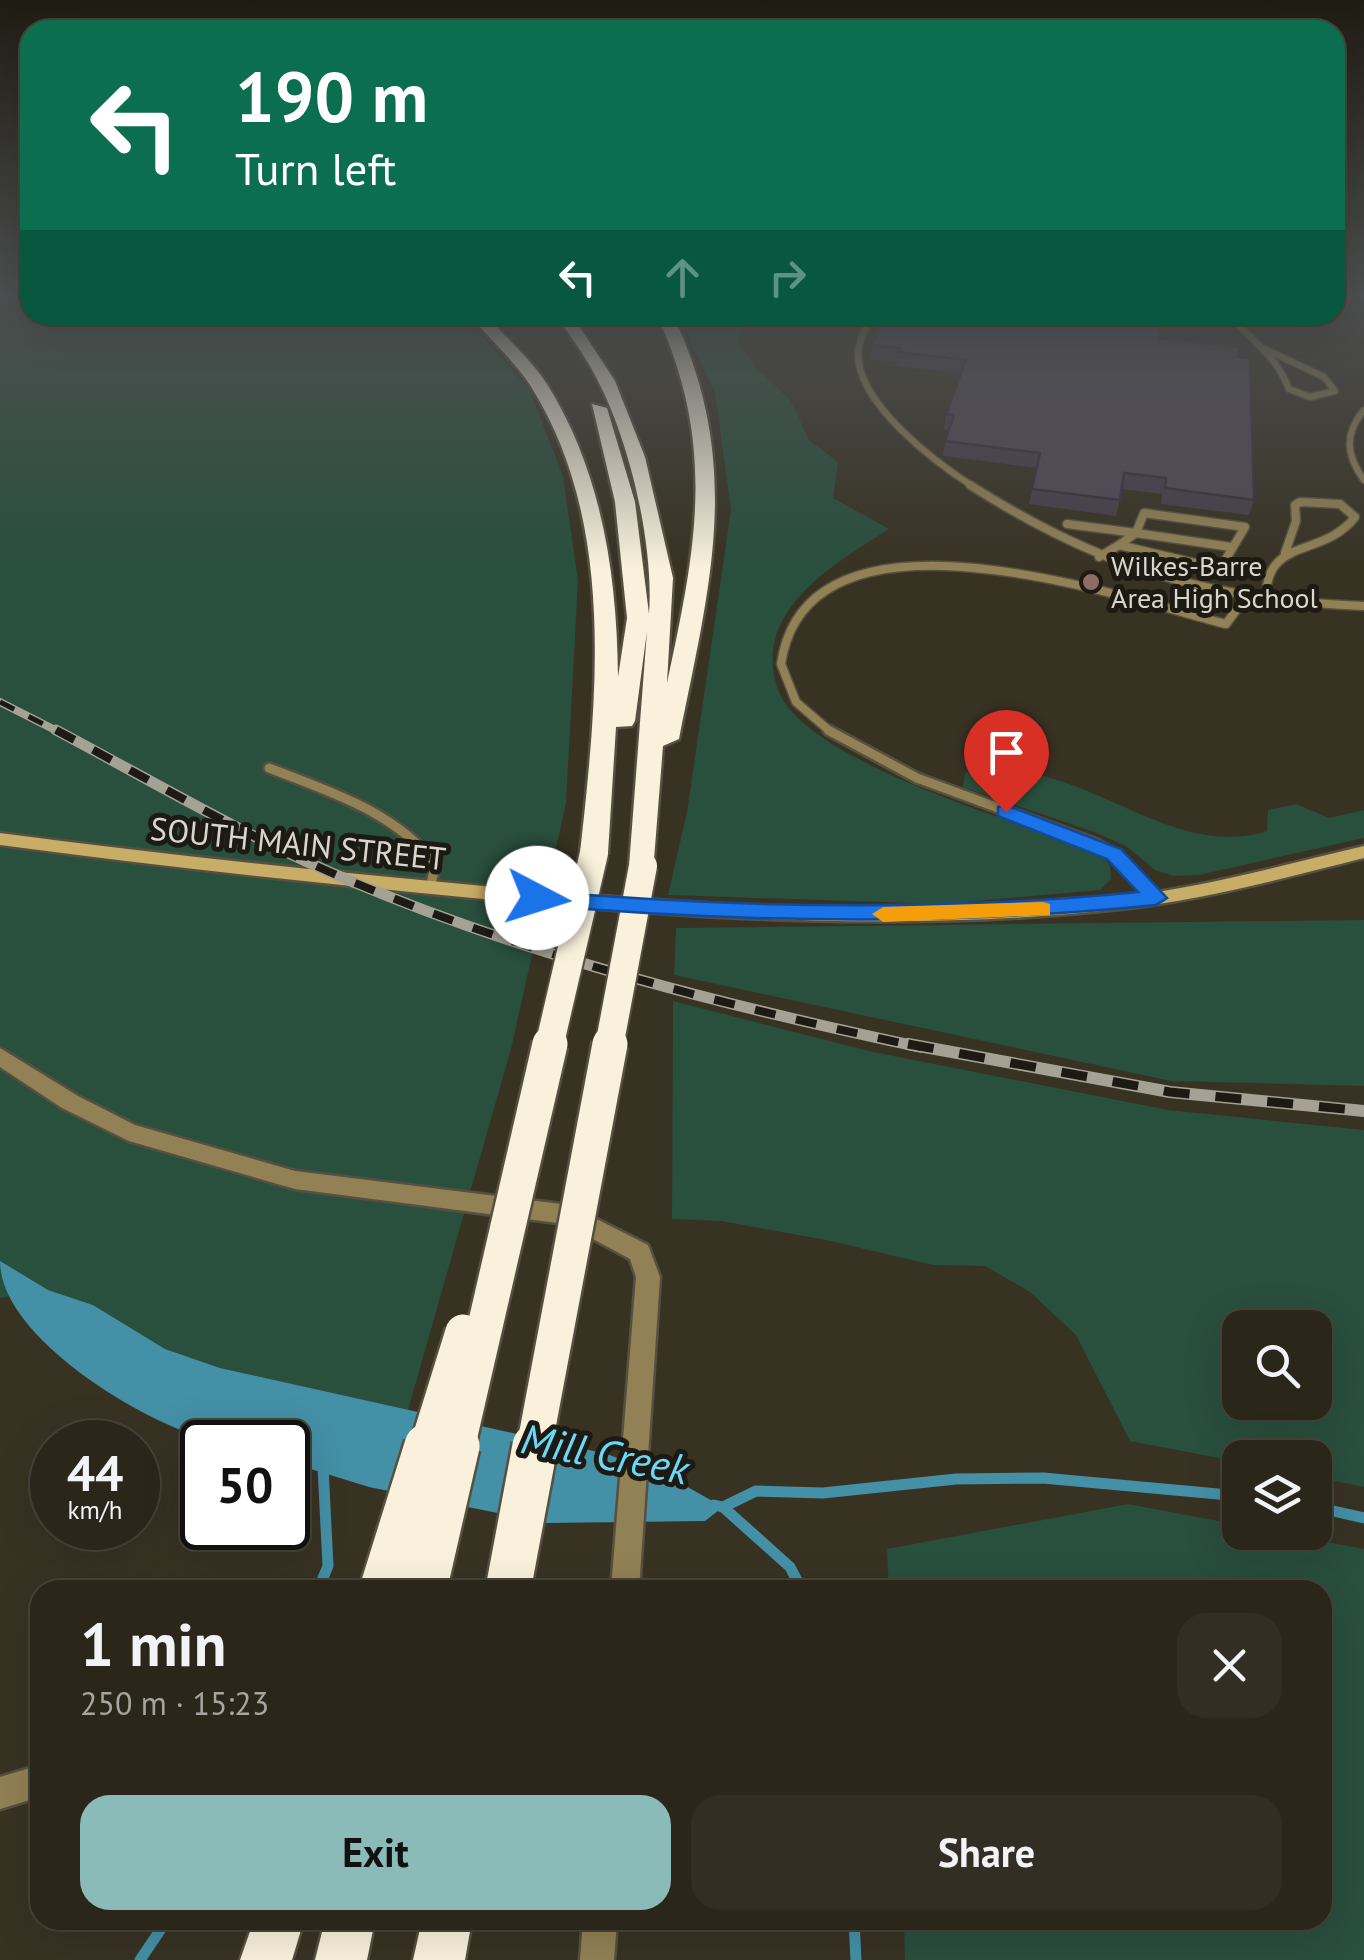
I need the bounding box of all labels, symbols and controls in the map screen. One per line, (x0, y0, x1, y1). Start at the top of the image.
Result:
text: 190 m (235, 51, 428, 141)
icon: left (70, 60, 200, 190)
text: Turn left (235, 139, 396, 197)
icon: left (550, 250, 605, 305)
icon: ahead (655, 250, 710, 305)
icon: right (760, 250, 815, 305)
place label: Wilkes-Barre Area High School (1111, 547, 1318, 616)
marker: Wilkes-Barre Area High School (1080, 571, 1102, 593)
pin (964, 710, 1049, 813)
icon: arrive (979, 725, 1034, 780)
street label: SOUTH MAIN STREET (148, 807, 448, 879)
position arrow (485, 846, 589, 950)
map controls (1222, 1310, 1332, 1550)
button: search (1222, 1310, 1332, 1420)
water label: Mill Creek (517, 1410, 696, 1497)
speed limit sign: 50 (180, 1420, 310, 1550)
text: 44 (67, 1440, 123, 1505)
button: layers (1222, 1440, 1332, 1550)
text: km/h (68, 1494, 122, 1526)
text: 1 min (80, 1605, 226, 1683)
button: close (1177, 1613, 1282, 1718)
text: 250 m · 15:23 (80, 1682, 269, 1724)
button: Exit (80, 1795, 671, 1910)
button: Share (691, 1795, 1282, 1910)

